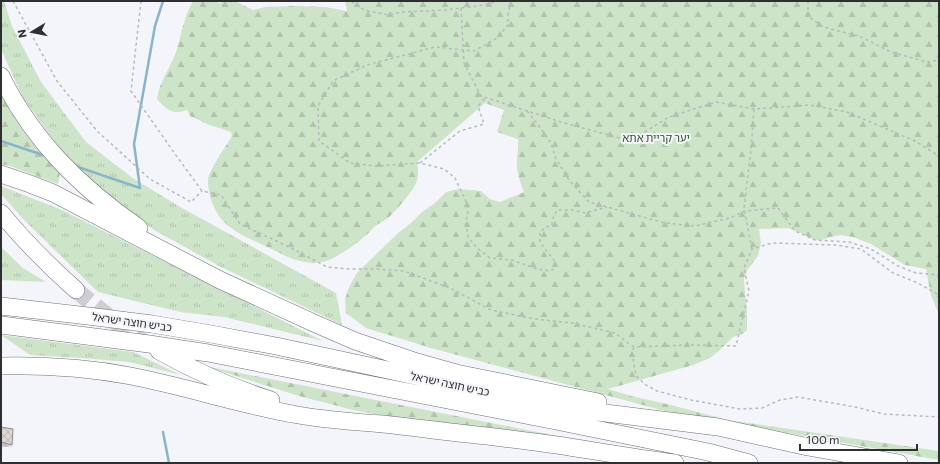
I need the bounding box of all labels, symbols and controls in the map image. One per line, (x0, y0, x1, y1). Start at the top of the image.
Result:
north arrow (12, 12, 52, 52)
text: N (15, 29, 29, 39)
park label: יער קריית אתא (622, 131, 690, 144)
street label: כביש חוצה ישראל (91, 309, 173, 334)
street label: כביש חוצה ישראל (409, 369, 491, 398)
scale bar (800, 426, 917, 452)
text: 100 m (806, 432, 840, 446)

